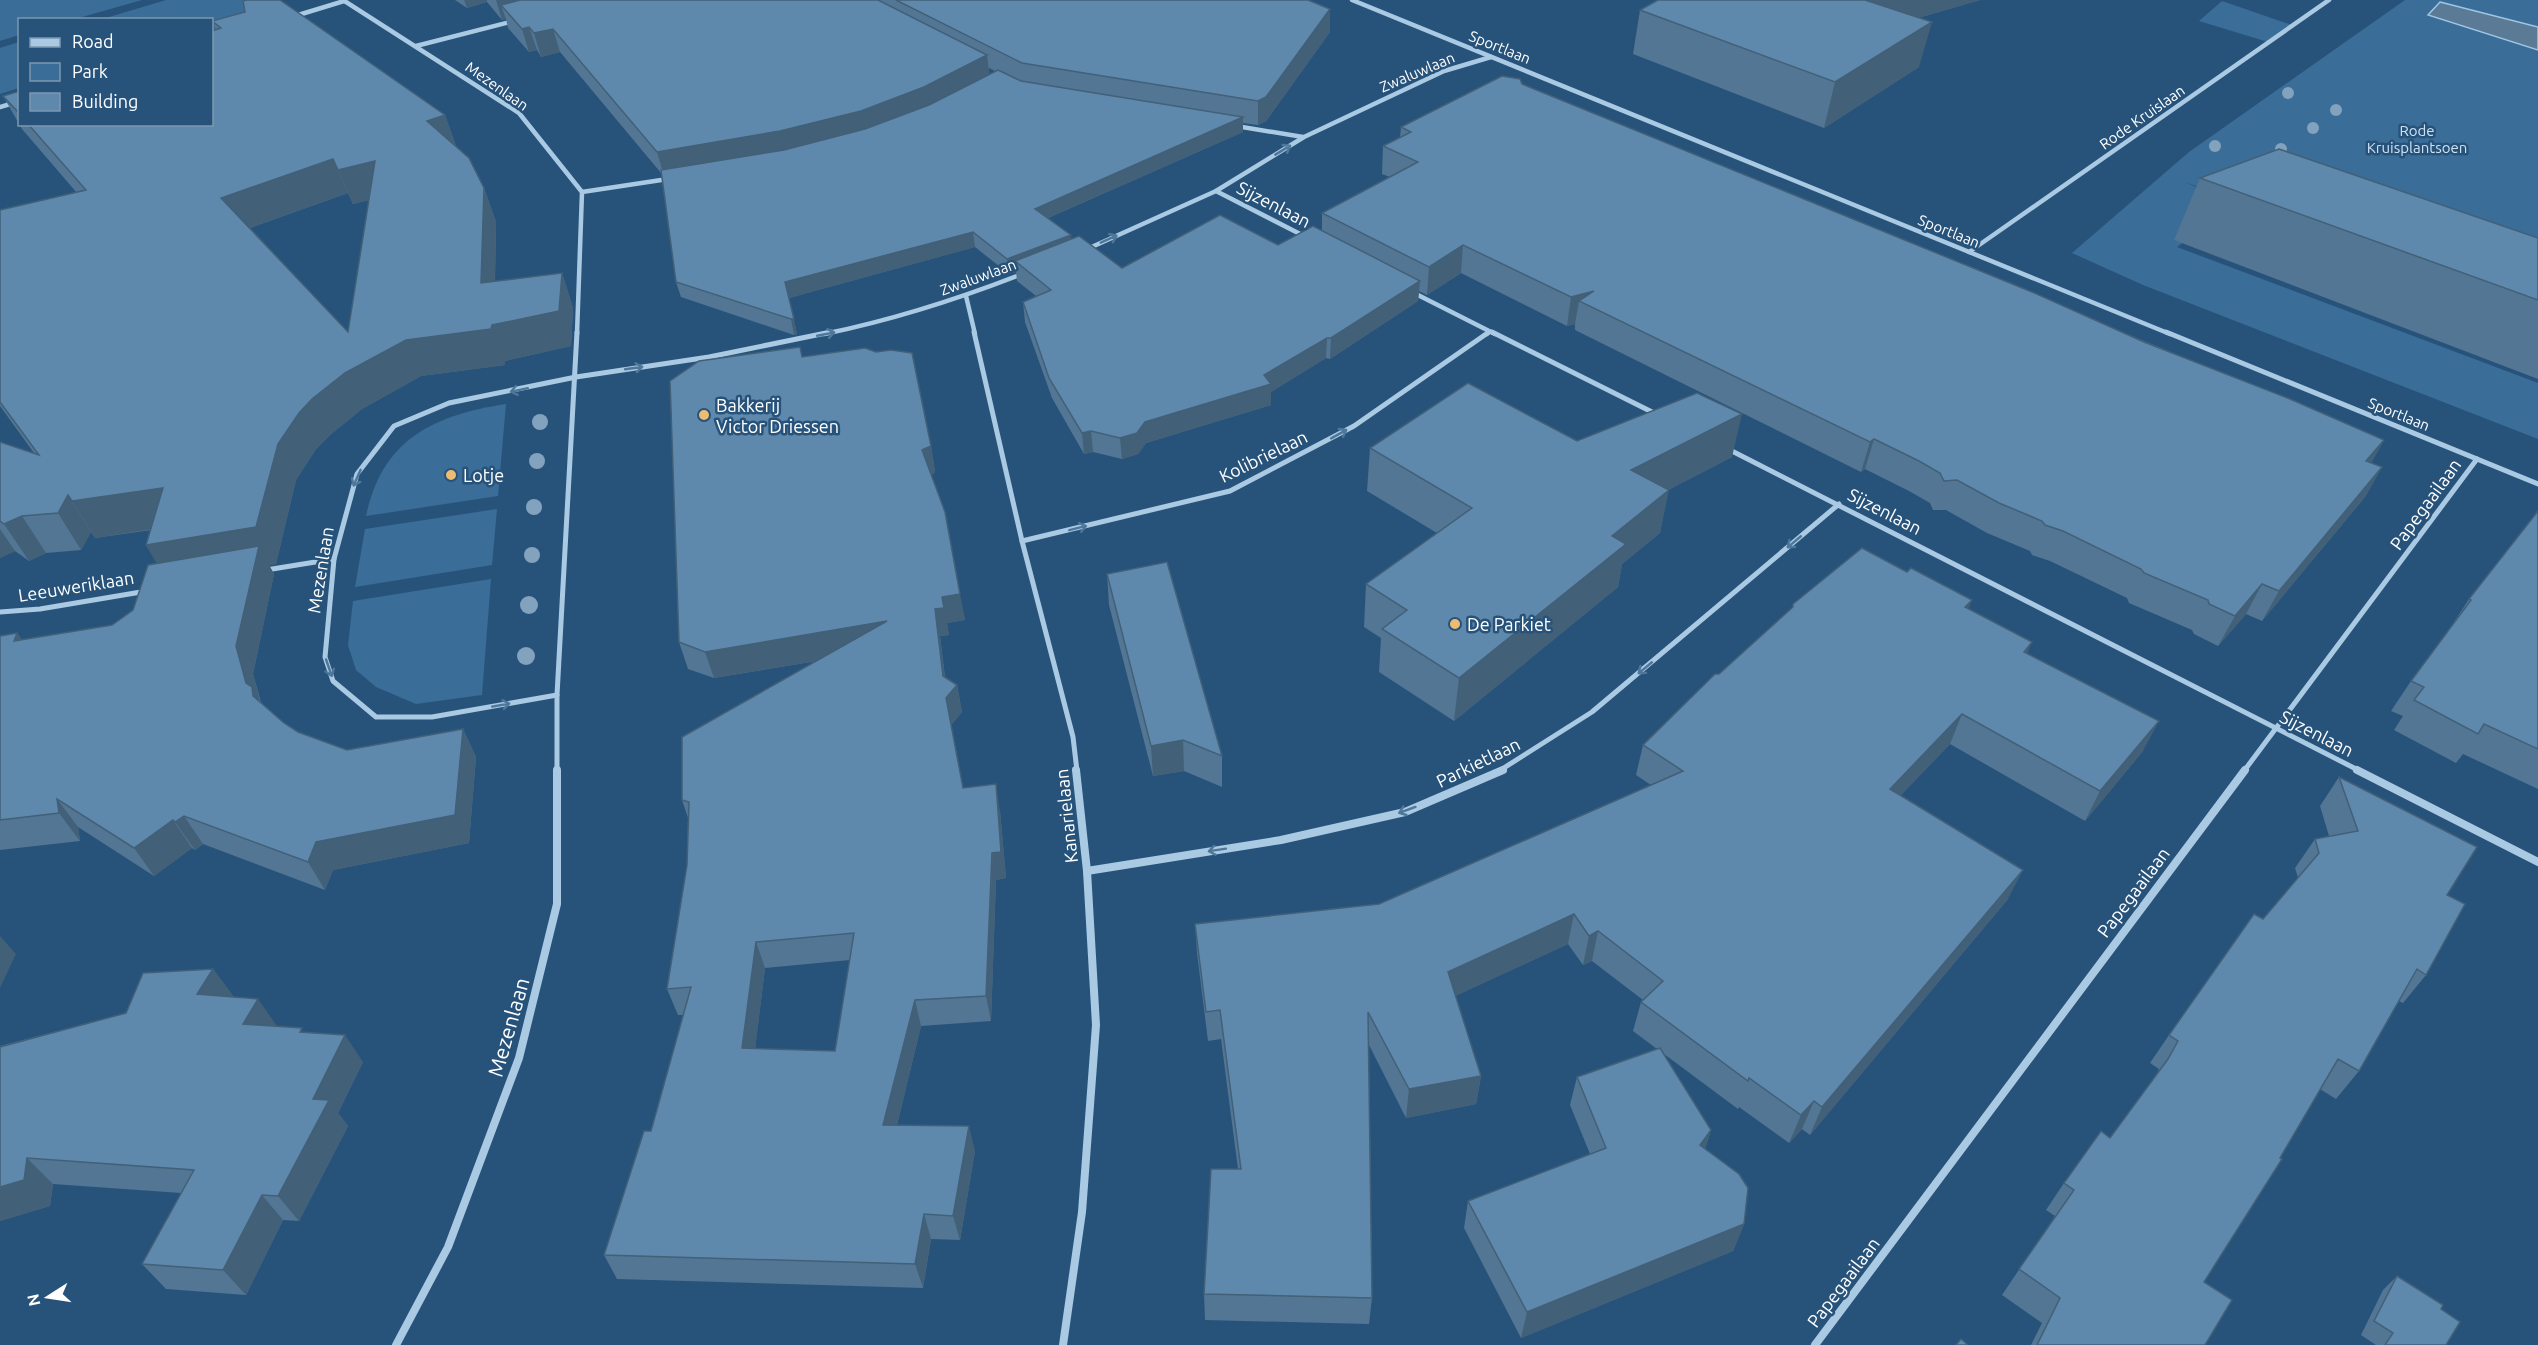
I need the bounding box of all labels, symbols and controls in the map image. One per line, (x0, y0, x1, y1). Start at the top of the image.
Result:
legend (18, 18, 213, 126)
street label: Sportlaan (1467, 27, 1533, 67)
text: Road (72, 31, 114, 51)
street label: Zwaluwlaan (1377, 49, 1457, 95)
street label: Mezenlaan (462, 58, 532, 114)
text: Park (72, 61, 108, 81)
street label: Rode Kruislaan (2096, 81, 2188, 153)
text: Building (72, 91, 138, 111)
park label: Rode Kruisplantsoen (2367, 122, 2467, 156)
one-way arrow (1274, 143, 1291, 155)
street label: Sijzenlaan (1234, 177, 1314, 231)
street label: Sportlaan (1916, 211, 1982, 251)
one-way arrow (1100, 232, 1118, 244)
street label: Zwaluwlaan (938, 255, 1018, 299)
one-way arrow (815, 328, 835, 339)
one-way arrow (623, 363, 643, 374)
one-way arrow (510, 385, 529, 396)
street label: Sportlaan (2366, 394, 2432, 434)
place label: Bakkerij Victor Driessen (716, 395, 839, 436)
marker: Bakkerij Victor Driessen (697, 408, 711, 422)
street label: Kolibrielaan (1216, 426, 1310, 486)
one-way arrow (1330, 428, 1347, 440)
street label: Papegaailaan (2385, 455, 2465, 553)
place label: Lotje (463, 465, 504, 485)
marker: Lotje (444, 468, 458, 482)
one-way arrow (351, 469, 362, 487)
street label: Sijzenlaan (1845, 484, 1925, 538)
one-way arrow (1069, 521, 1088, 533)
street label: Mezenlaan (303, 525, 337, 615)
one-way arrow (1787, 535, 1802, 549)
street label: Leeuweriklaan (17, 567, 135, 605)
place label: De Parkiet (1467, 614, 1551, 634)
marker: De Parkiet (1448, 617, 1462, 631)
one-way arrow (324, 659, 335, 677)
one-way arrow (1637, 661, 1653, 674)
one-way arrow (491, 700, 510, 711)
street label: Sijzenlaan (2277, 706, 2357, 760)
street label: Parkietlaan (1433, 733, 1523, 791)
street label: Kanarielaan (1051, 768, 1081, 864)
one-way arrow (1398, 806, 1417, 817)
street label: Papegaailaan (2093, 843, 2173, 941)
one-way arrow (1207, 845, 1227, 856)
street label: Mezenlaan (482, 975, 534, 1079)
street label: Papegaailaan (1803, 1233, 1883, 1331)
north arrow (18, 1267, 78, 1327)
text: N (23, 1292, 43, 1308)

